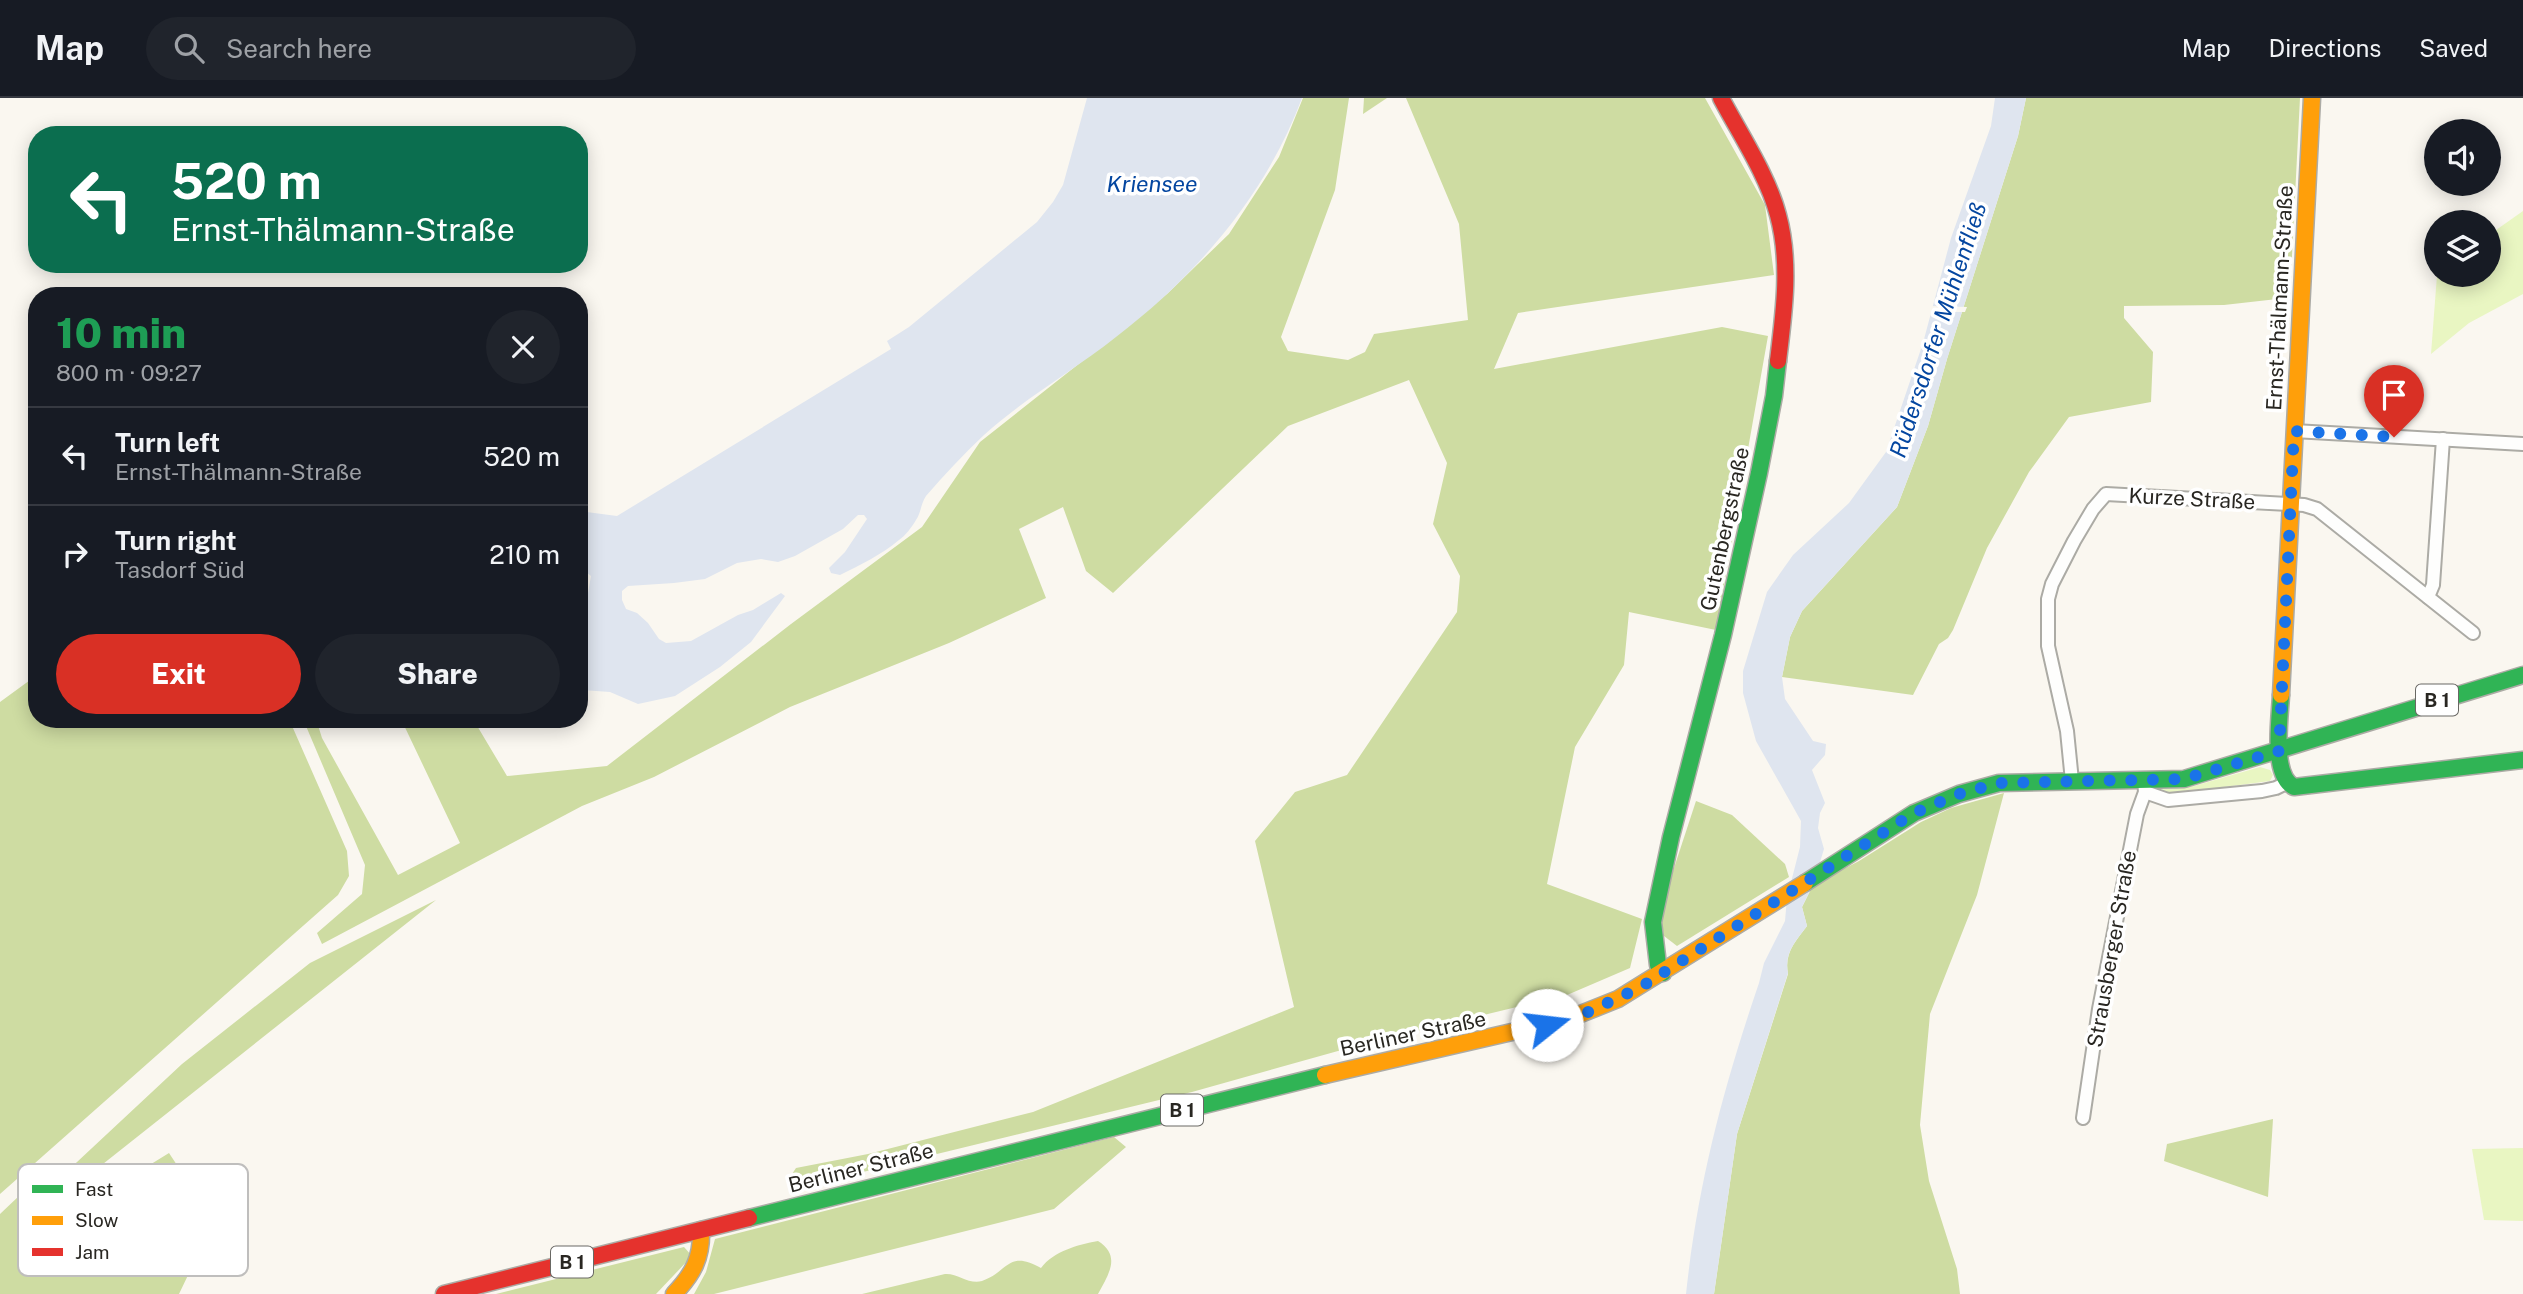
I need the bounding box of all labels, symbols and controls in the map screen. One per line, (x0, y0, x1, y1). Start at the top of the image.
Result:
search box (146, 17, 636, 80)
text: Map (35, 29, 104, 67)
icon: search (170, 29, 208, 67)
text: Search here (226, 33, 372, 64)
text: Map (2182, 34, 2231, 62)
text: Directions (2269, 34, 2381, 62)
text: Saved (2419, 34, 2488, 62)
map controls (2424, 119, 2501, 287)
button: sound (2424, 119, 2501, 196)
text: 520 m (171, 152, 322, 210)
icon: left (56, 154, 147, 245)
water label: Kriensee (1107, 170, 1197, 197)
street label: Ernst-Thälmann-Straße (2261, 185, 2298, 411)
water label: Rüdersdorfer Mühlenfließ (1884, 199, 1992, 461)
button: layers (2424, 210, 2501, 287)
text: Ernst-Thälmann-Straße (171, 211, 515, 248)
text: 10 min (56, 308, 186, 357)
button: close (486, 310, 560, 384)
text: 800 m · 09:27 (56, 359, 202, 386)
pin (2364, 365, 2424, 437)
icon: arrive (2375, 376, 2413, 414)
text: Turn left (115, 427, 220, 458)
icon: left (56, 437, 94, 475)
text: 520 m (483, 441, 560, 472)
street label: Gutenbergstraße (1695, 445, 1754, 613)
text: Ernst-Thälmann-Straße (115, 458, 362, 485)
street label: Kurze Straße (2128, 483, 2256, 514)
text: Turn right (115, 525, 237, 556)
icon: right (56, 535, 94, 573)
text: 210 m (489, 539, 560, 570)
text: Tasdorf Süd (115, 556, 245, 583)
button: Exit (56, 634, 301, 714)
button: Share (315, 634, 560, 714)
road number: B 1 (2416, 684, 2458, 716)
street label: Strausberger Straße (2082, 848, 2141, 1049)
position arrow (1510, 988, 1584, 1062)
street label: Berliner Straße (1338, 1006, 1488, 1061)
road number: B 1 (1161, 1094, 1203, 1126)
street label: Berliner Straße (786, 1137, 936, 1198)
legend (18, 1164, 248, 1276)
text: Fast (75, 1178, 113, 1200)
text: Slow (75, 1209, 119, 1231)
text: Jam (75, 1241, 109, 1263)
road number: B 1 (551, 1246, 593, 1278)

